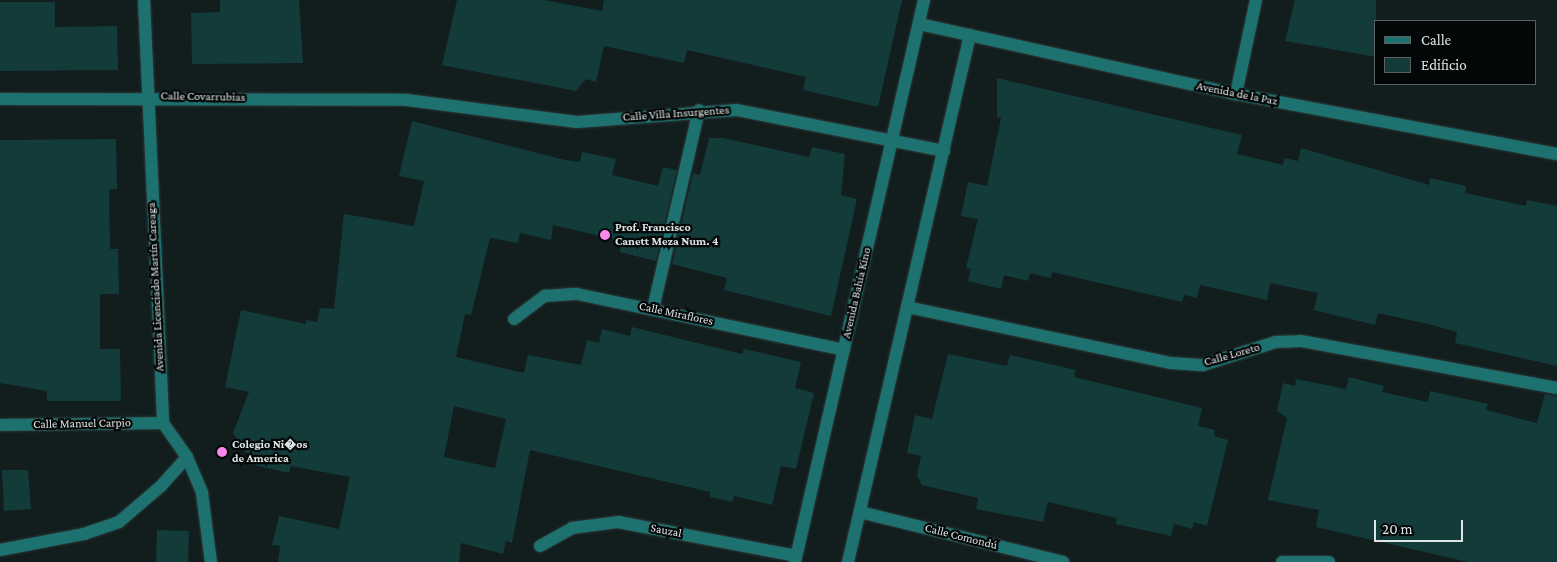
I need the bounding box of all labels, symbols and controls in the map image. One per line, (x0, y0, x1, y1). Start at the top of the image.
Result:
legend (1374, 20, 1537, 85)
text: Calle (1421, 32, 1451, 48)
text: Edificio (1421, 57, 1467, 73)
street label: Avenida de la Paz (1195, 79, 1279, 109)
street label: Calle Covarrubias (160, 89, 246, 105)
street label: Calle Villa Insurgentes (622, 103, 730, 125)
street label: Avenida Licenciado Martín Careaga (144, 202, 168, 372)
place label: Prof. Francisco Canett Meza Num. 4 (615, 221, 718, 249)
marker: Prof. Francisco Canett Meza Num. 4 (599, 229, 611, 241)
street label: Avenida Bahía Kino (840, 246, 874, 340)
street label: Calle Miraflores (638, 299, 714, 329)
street label: Calle Loreto (1202, 340, 1262, 370)
street label: Calle Manuel Carpio (33, 416, 131, 432)
place label: Colegio Ni�os de America (232, 438, 307, 466)
marker: Colegio Ni�os de America (216, 446, 228, 458)
scale bar (1377, 510, 1466, 542)
street label: Sauzal (649, 521, 683, 541)
street label: Calle Comondú (923, 521, 999, 553)
text: 20 m (1382, 521, 1413, 537)

